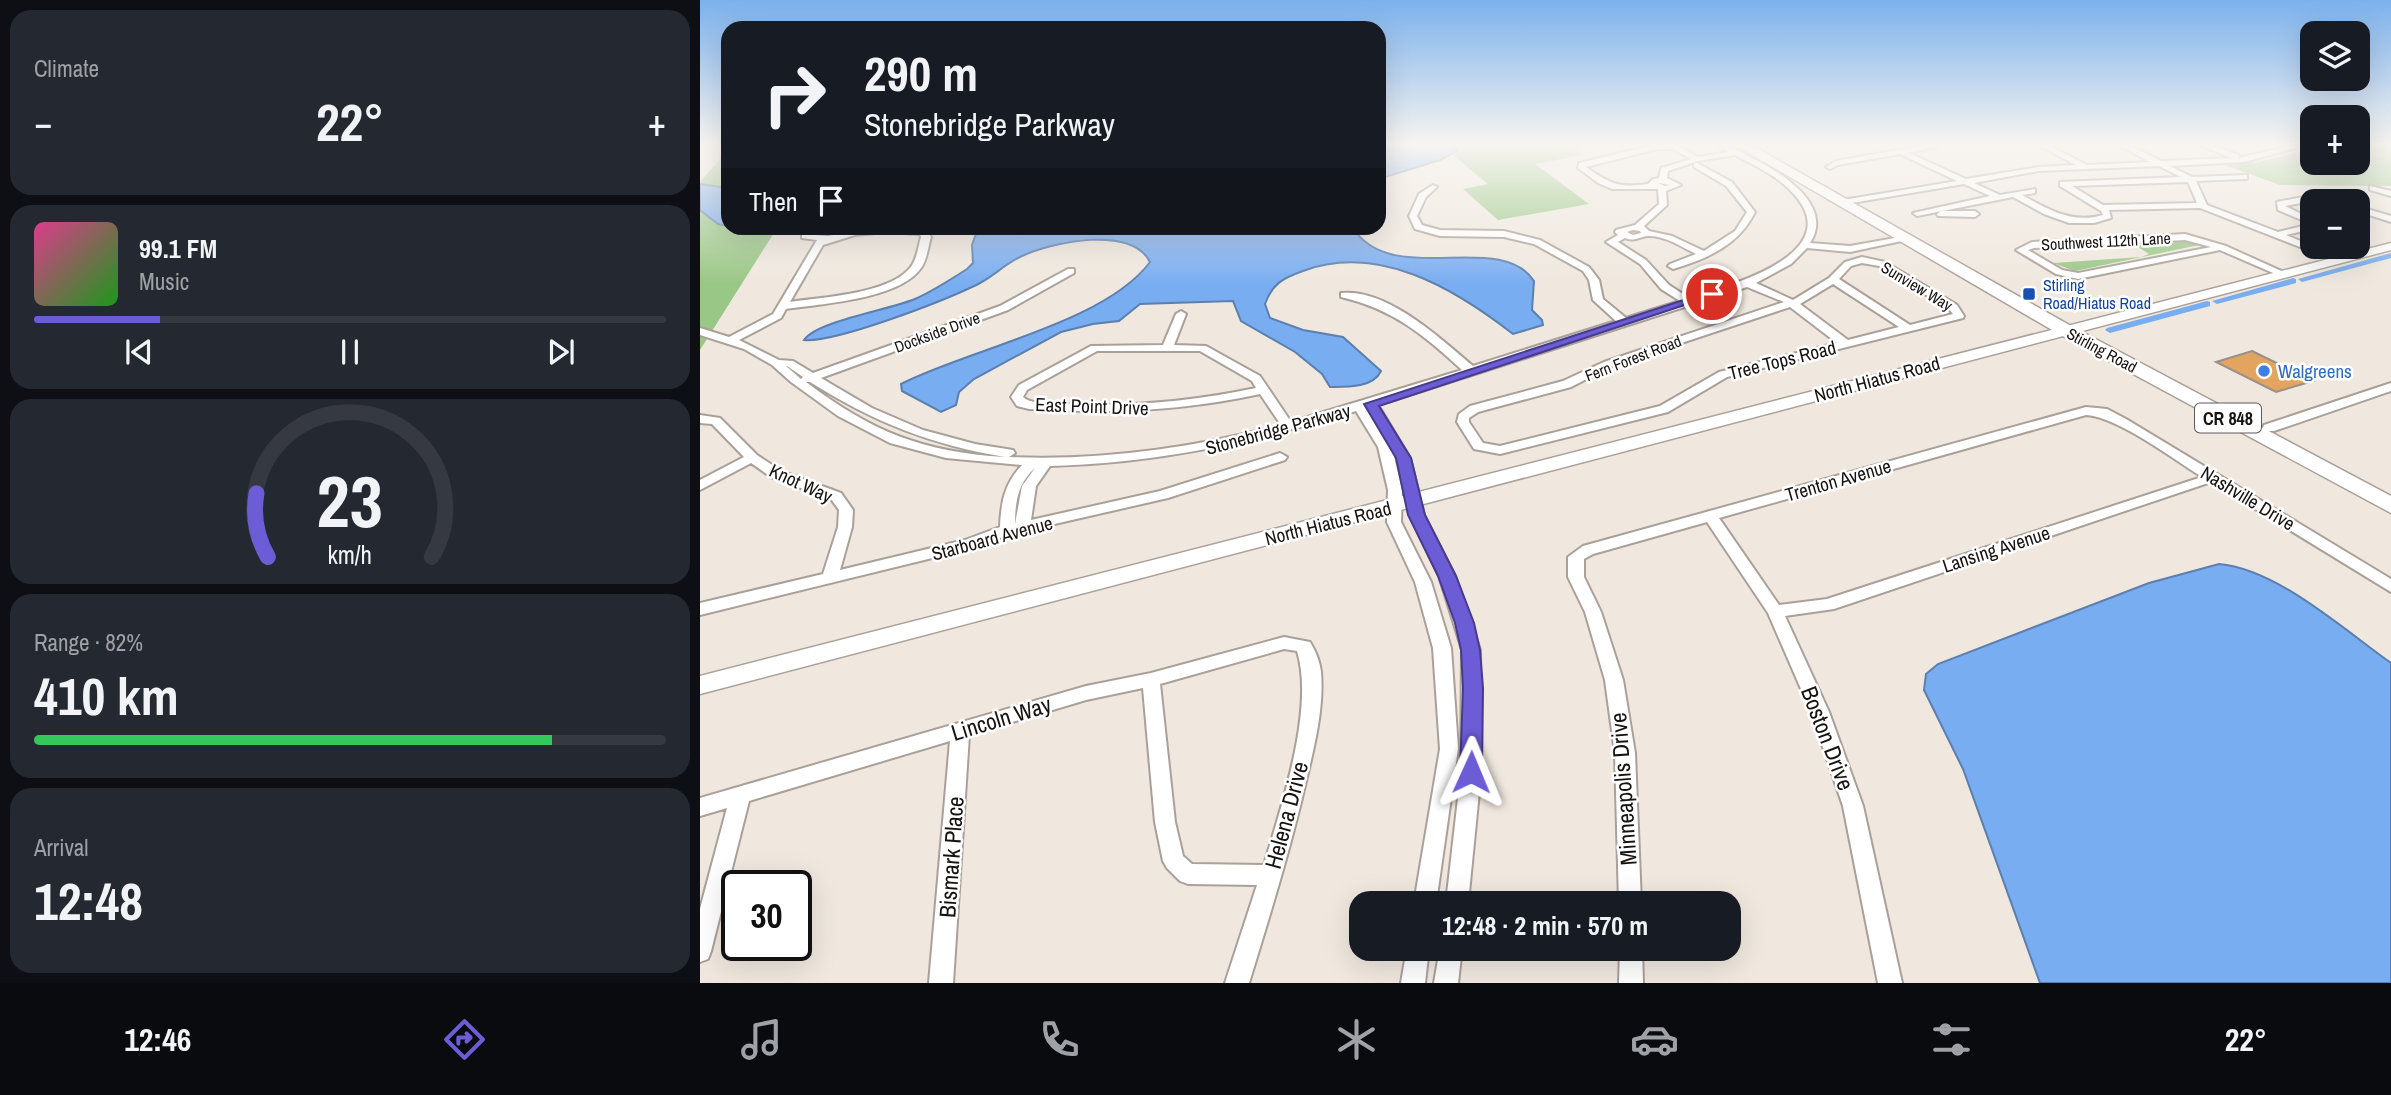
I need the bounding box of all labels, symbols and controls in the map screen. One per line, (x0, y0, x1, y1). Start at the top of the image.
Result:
map controls (2300, 21, 2370, 259)
button: layers (2300, 21, 2370, 91)
text: 290 m (864, 40, 978, 106)
icon: right (749, 49, 840, 140)
text: Climate (34, 53, 99, 84)
text: 22° (316, 87, 384, 157)
text: − (34, 97, 52, 148)
text: + (648, 97, 666, 148)
text: Stonebridge Parkway (864, 103, 1115, 146)
button: + (2300, 105, 2370, 175)
icon: arrive (812, 182, 850, 220)
text: Then (749, 184, 798, 219)
button: − (2300, 189, 2370, 259)
street label: Southwest 112th Lane (2041, 227, 2171, 255)
text: 99.1 FM (139, 231, 217, 266)
street label: Sunview Way (1877, 256, 1957, 316)
pin (1682, 264, 1742, 324)
text: Music (139, 266, 189, 297)
place label: Stirling Road/Hiatus Road (2043, 274, 2151, 314)
icon: arrive (1693, 275, 1731, 313)
marker: Stirling Road/Hiatus Road (2021, 286, 2037, 302)
street label: Dockside Drive (891, 306, 983, 358)
street label: Stirling Road (2063, 322, 2141, 378)
street label: Fern Forest Road (1582, 330, 1684, 386)
icon: previous (120, 333, 158, 371)
icon: pause (331, 333, 369, 371)
icon: next (542, 333, 580, 371)
street label: Tree Tops Road (1725, 334, 1839, 386)
street label: North Hiatus Road (1811, 350, 1943, 408)
place label: Walgreens (2278, 358, 2352, 384)
marker: Walgreens (2256, 363, 2272, 379)
street label: East Point Drive (1035, 391, 1149, 421)
street label: Stonebridge Parkway (1203, 397, 1354, 461)
road number: CR 848 (2195, 404, 2261, 432)
street label: Trenton Avenue (1782, 452, 1894, 508)
text: 23 (317, 453, 383, 551)
street label: Knot Way (765, 457, 837, 509)
street label: Nashville Drive (2196, 460, 2300, 536)
street label: North Hiatus Road (1262, 495, 1394, 551)
street label: Starboard Avenue (929, 509, 1055, 567)
street label: Lansing Avenue (1939, 519, 2053, 579)
text: km/h (328, 538, 372, 572)
text: Range · 82% (34, 627, 143, 658)
text: 410 km (34, 661, 179, 731)
street label: Boston Drive (1794, 682, 1862, 794)
street label: Lincoln Way (947, 688, 1055, 748)
street label: Minneapolis Drive (1602, 712, 1644, 866)
position arrow (1434, 735, 1508, 809)
street label: Helena Drive (1257, 758, 1315, 872)
street label: Bismark Place (931, 795, 971, 919)
text: Arrival (34, 832, 89, 863)
text: 12:48 (34, 866, 143, 936)
speed limit sign: 30 (721, 870, 812, 961)
text: 12:48 · 2 min · 570 m (1442, 908, 1648, 943)
icon: directions (440, 1015, 489, 1064)
icon: music (737, 1015, 786, 1064)
icon: phone (1035, 1015, 1084, 1064)
icon: climate (1332, 1015, 1381, 1064)
icon: car (1630, 1015, 1679, 1064)
icon: filters (1927, 1015, 1976, 1064)
text: 12:46 (124, 1018, 191, 1061)
text: 22° (2225, 1018, 2267, 1061)

